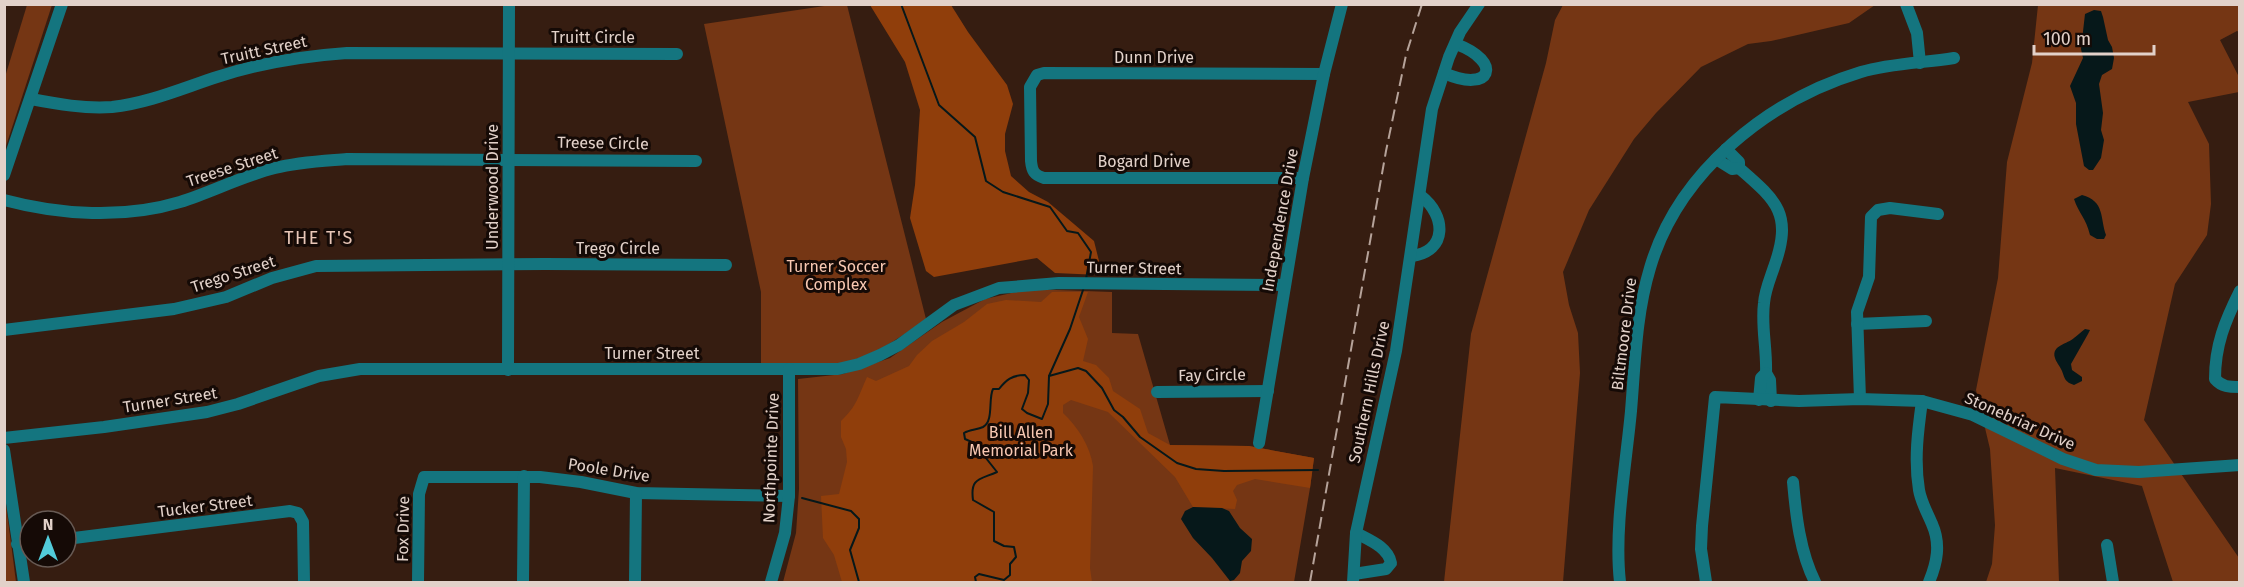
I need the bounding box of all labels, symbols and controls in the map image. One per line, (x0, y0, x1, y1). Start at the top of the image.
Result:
scale bar (2034, 18, 2154, 56)
street label: Truitt Circle (551, 28, 635, 47)
text: 100 m (2043, 28, 2091, 50)
street label: Truitt Street (219, 32, 309, 68)
street label: Dunn Drive (1114, 48, 1194, 67)
street label: Underwood Drive (483, 124, 502, 250)
street label: Treese Circle (557, 133, 649, 153)
street label: Treese Street (184, 143, 280, 191)
street label: Independence Drive (1258, 147, 1302, 293)
street label: Bogard Drive (1098, 152, 1190, 171)
district label: THE T'S (284, 227, 354, 249)
street label: Trego Circle (576, 239, 660, 258)
street label: Trego Street (189, 251, 278, 297)
park label: Turner Soccer Complex (786, 257, 886, 294)
street label: Turner Street (1086, 258, 1182, 278)
street label: Biltmoore Drive (1608, 277, 1640, 391)
street label: Southern Hills Drive (1345, 319, 1393, 465)
street label: Turner Street (604, 344, 700, 363)
street label: Fay Circle (1178, 365, 1246, 385)
street label: Turner Street (122, 383, 219, 417)
street label: Stonebriar Drive (1962, 388, 2078, 454)
street label: Northpointe Drive (759, 393, 783, 523)
park label: Bill Allen Memorial Park (969, 423, 1074, 460)
street label: Poole Drive (567, 454, 651, 486)
street label: Tucker Street (157, 491, 254, 521)
street label: Fox Drive (393, 496, 413, 562)
north arrow (18, 509, 78, 569)
text: N (43, 515, 53, 534)

